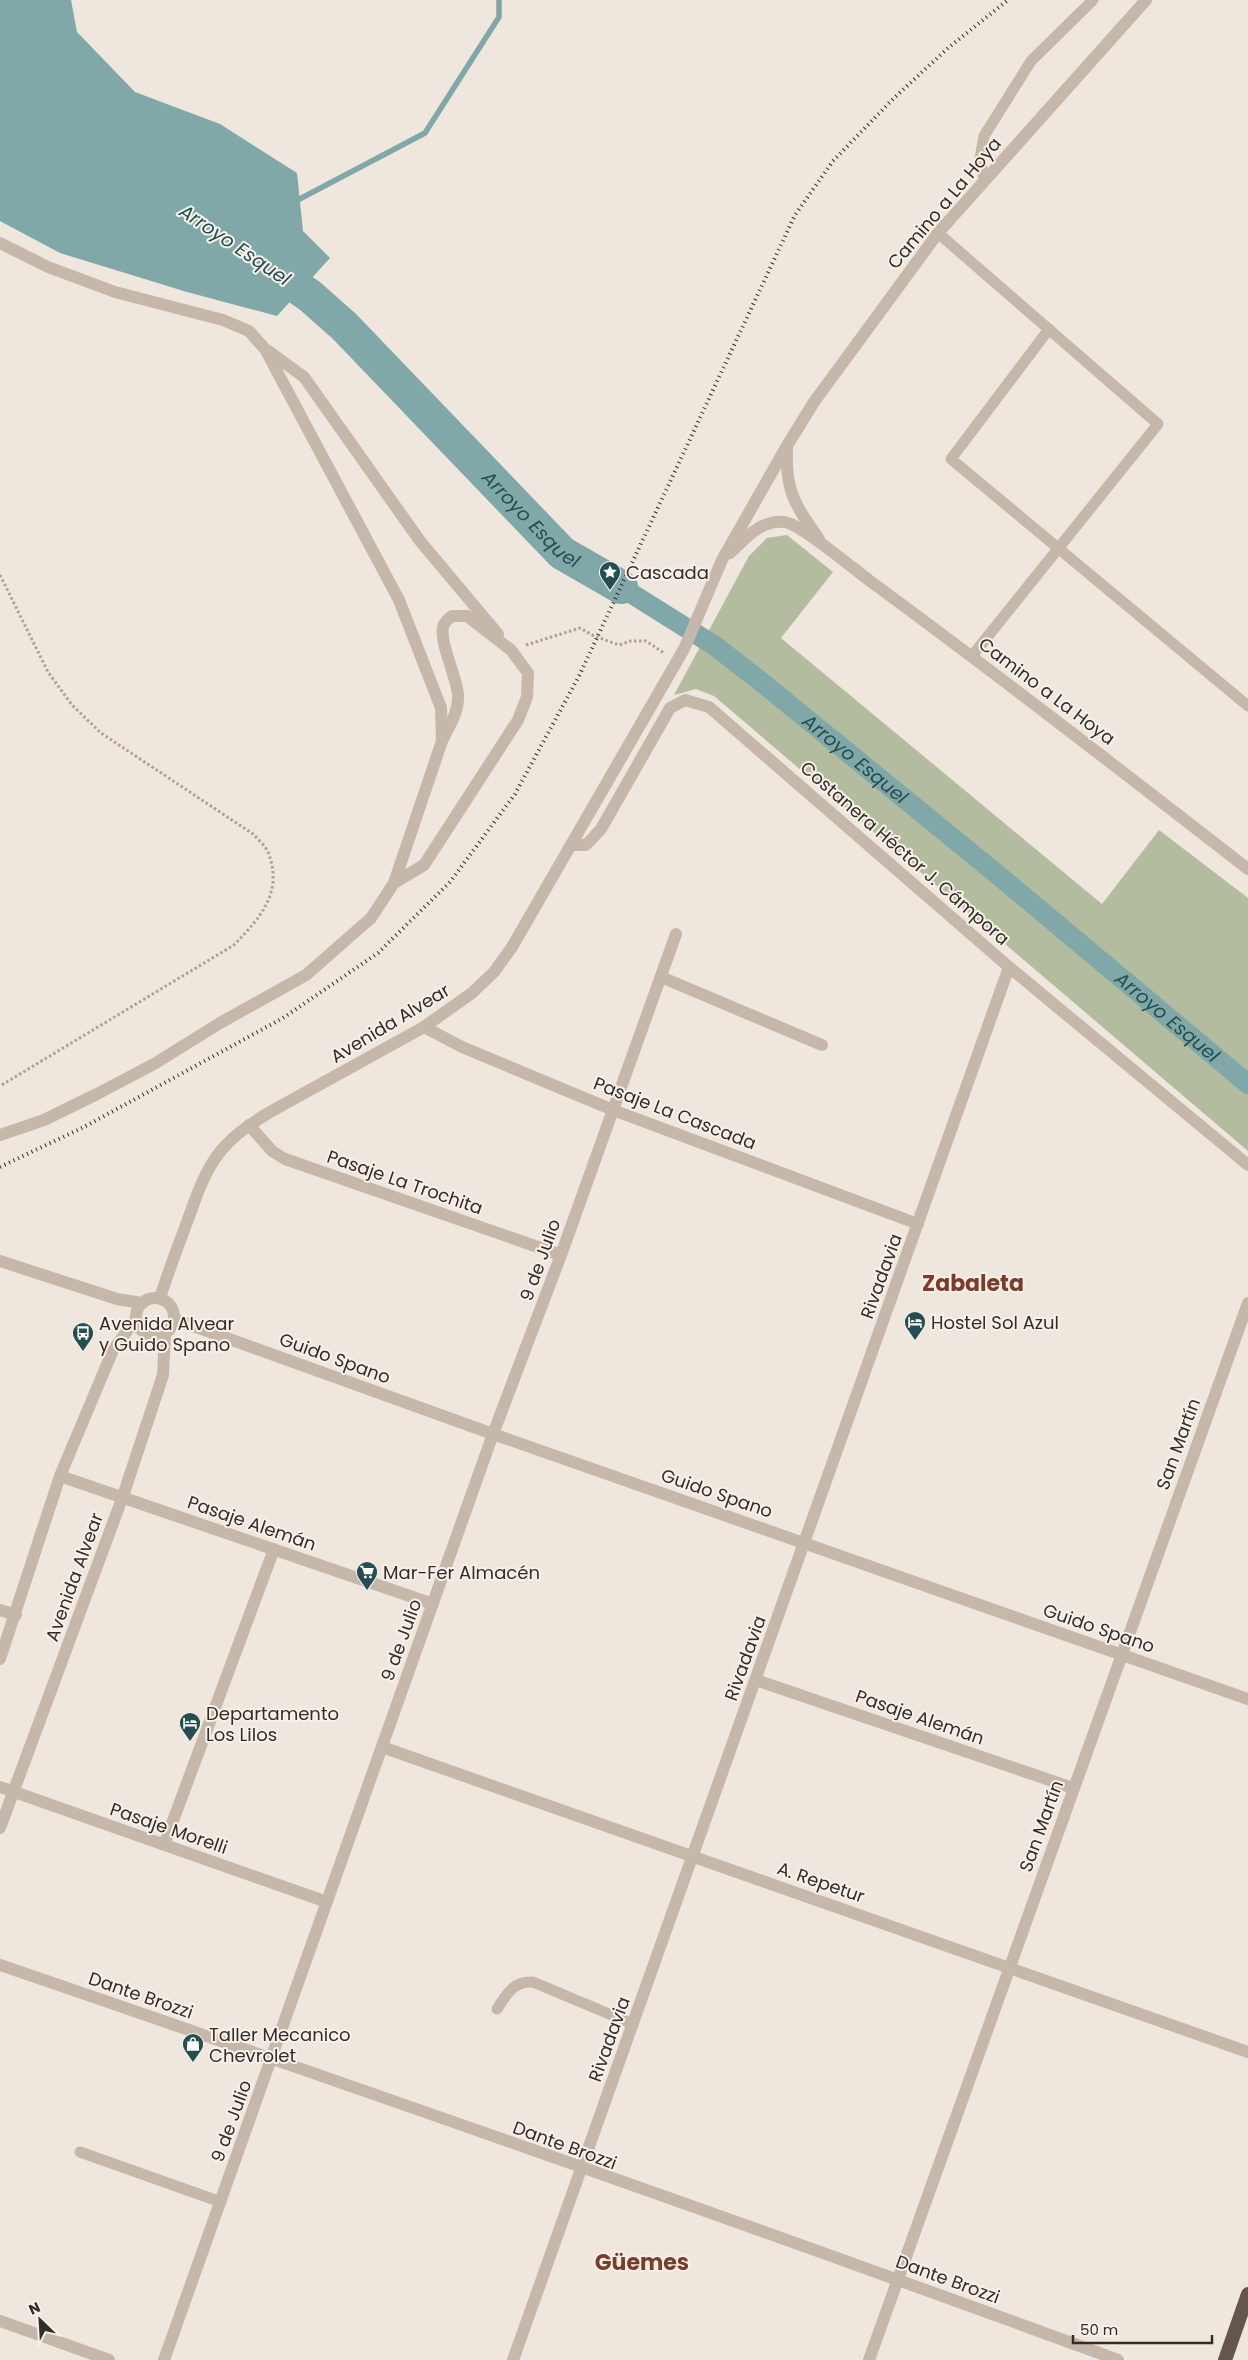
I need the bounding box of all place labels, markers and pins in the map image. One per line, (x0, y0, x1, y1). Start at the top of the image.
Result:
place icon: Cascada (598, 560, 622, 591)
place label: Cascada (626, 560, 709, 585)
hotel icon: Hostel Sol Azul (903, 1310, 927, 1341)
place label: Hostel Sol Azul (931, 1310, 1059, 1335)
place label: Avenida Alvear y Guido Spano (99, 1311, 234, 1357)
bus stop icon: Avenida Alvear y Guido Spano (71, 1321, 95, 1352)
supermarket icon: Mar-Fer Almacén (355, 1560, 379, 1591)
place label: Mar-Fer Almacén (383, 1560, 540, 1585)
place label: Departamento Los Lilos (206, 1701, 339, 1747)
hotel icon: Departamento Los Lilos (178, 1711, 202, 1742)
place label: Taller Mecanico Chevrolet (209, 2022, 351, 2068)
shop icon: Taller Mecanico Chevrolet (181, 2032, 205, 2063)

